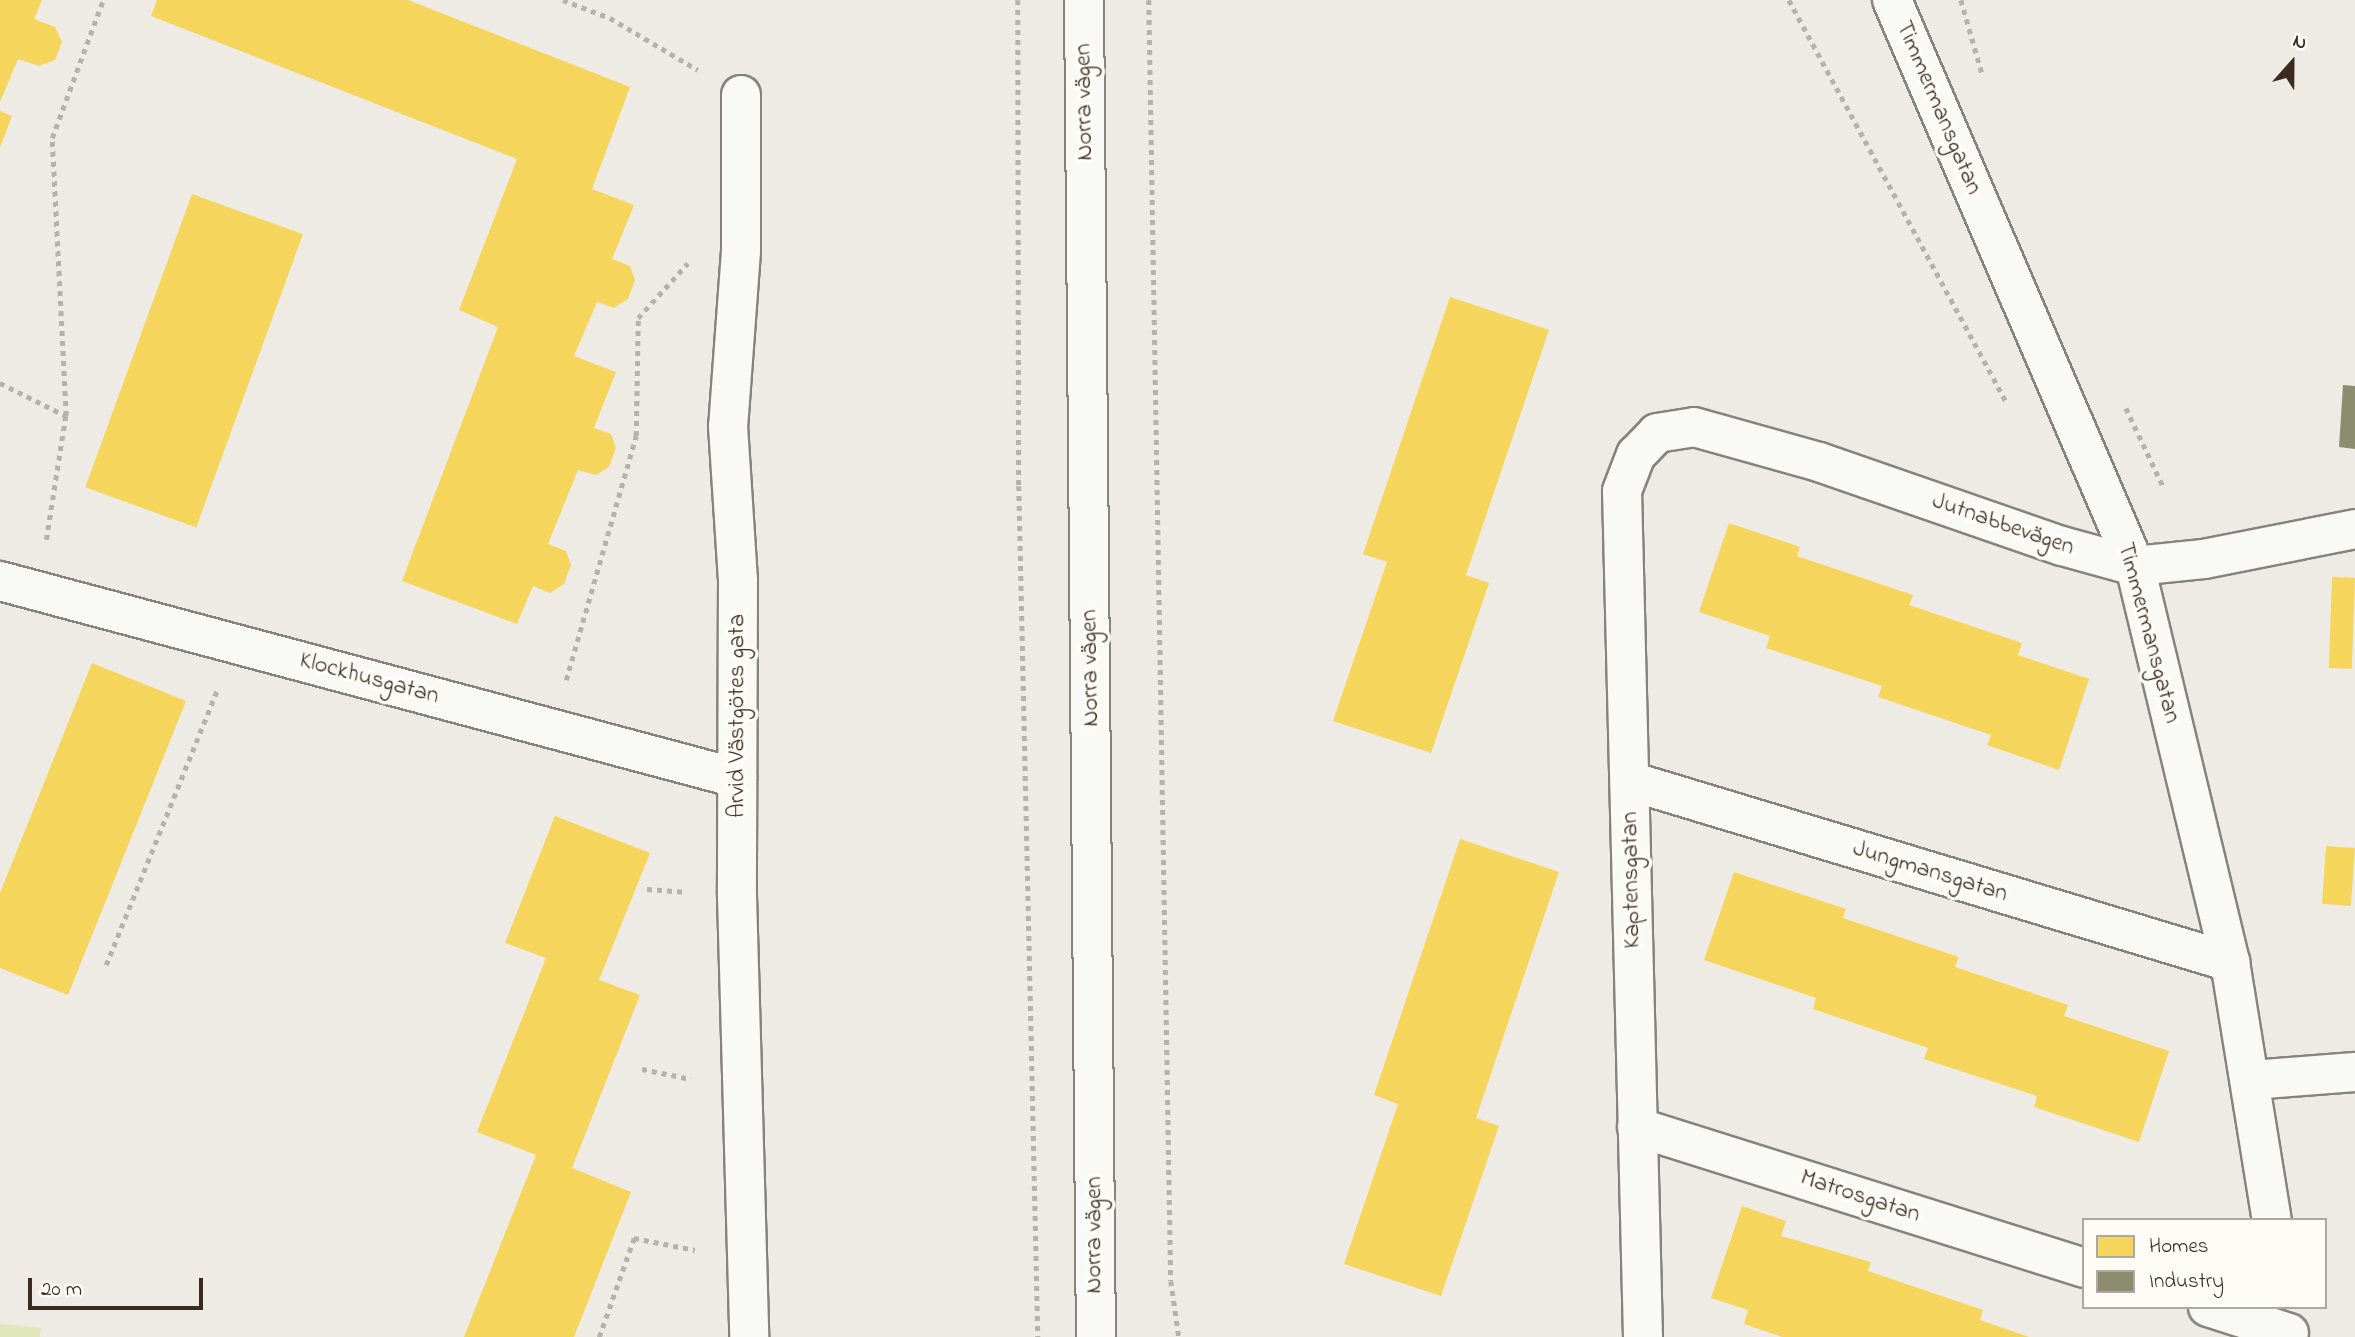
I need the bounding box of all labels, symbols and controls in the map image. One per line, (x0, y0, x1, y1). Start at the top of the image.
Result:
street label: Timmermansgatan (1888, 17, 1988, 199)
north arrow (2257, 28, 2327, 98)
text: N (2289, 28, 2311, 58)
street label: Norra vägen (1070, 43, 1100, 161)
street label: Jutnabbevägen (1928, 487, 2078, 563)
street label: Timmermansgatan (2110, 540, 2186, 726)
street label: Norra vägen (1076, 609, 1106, 727)
street label: Arvid Västgötes gata (724, 614, 752, 818)
street label: Klockhusgatan (296, 647, 442, 711)
street label: Kaptensgatan (1616, 811, 1648, 949)
street label: Jungmansgatan (1849, 835, 2011, 909)
street label: Matrosgatan (1796, 1164, 1924, 1230)
street label: Norra vägen (1081, 1176, 1109, 1294)
legend (2082, 1218, 2327, 1309)
text: Homes (2149, 1232, 2209, 1262)
scale bar (32, 1264, 206, 1308)
text: Industry (2149, 1267, 2224, 1297)
text: 20 m (41, 1275, 82, 1305)

